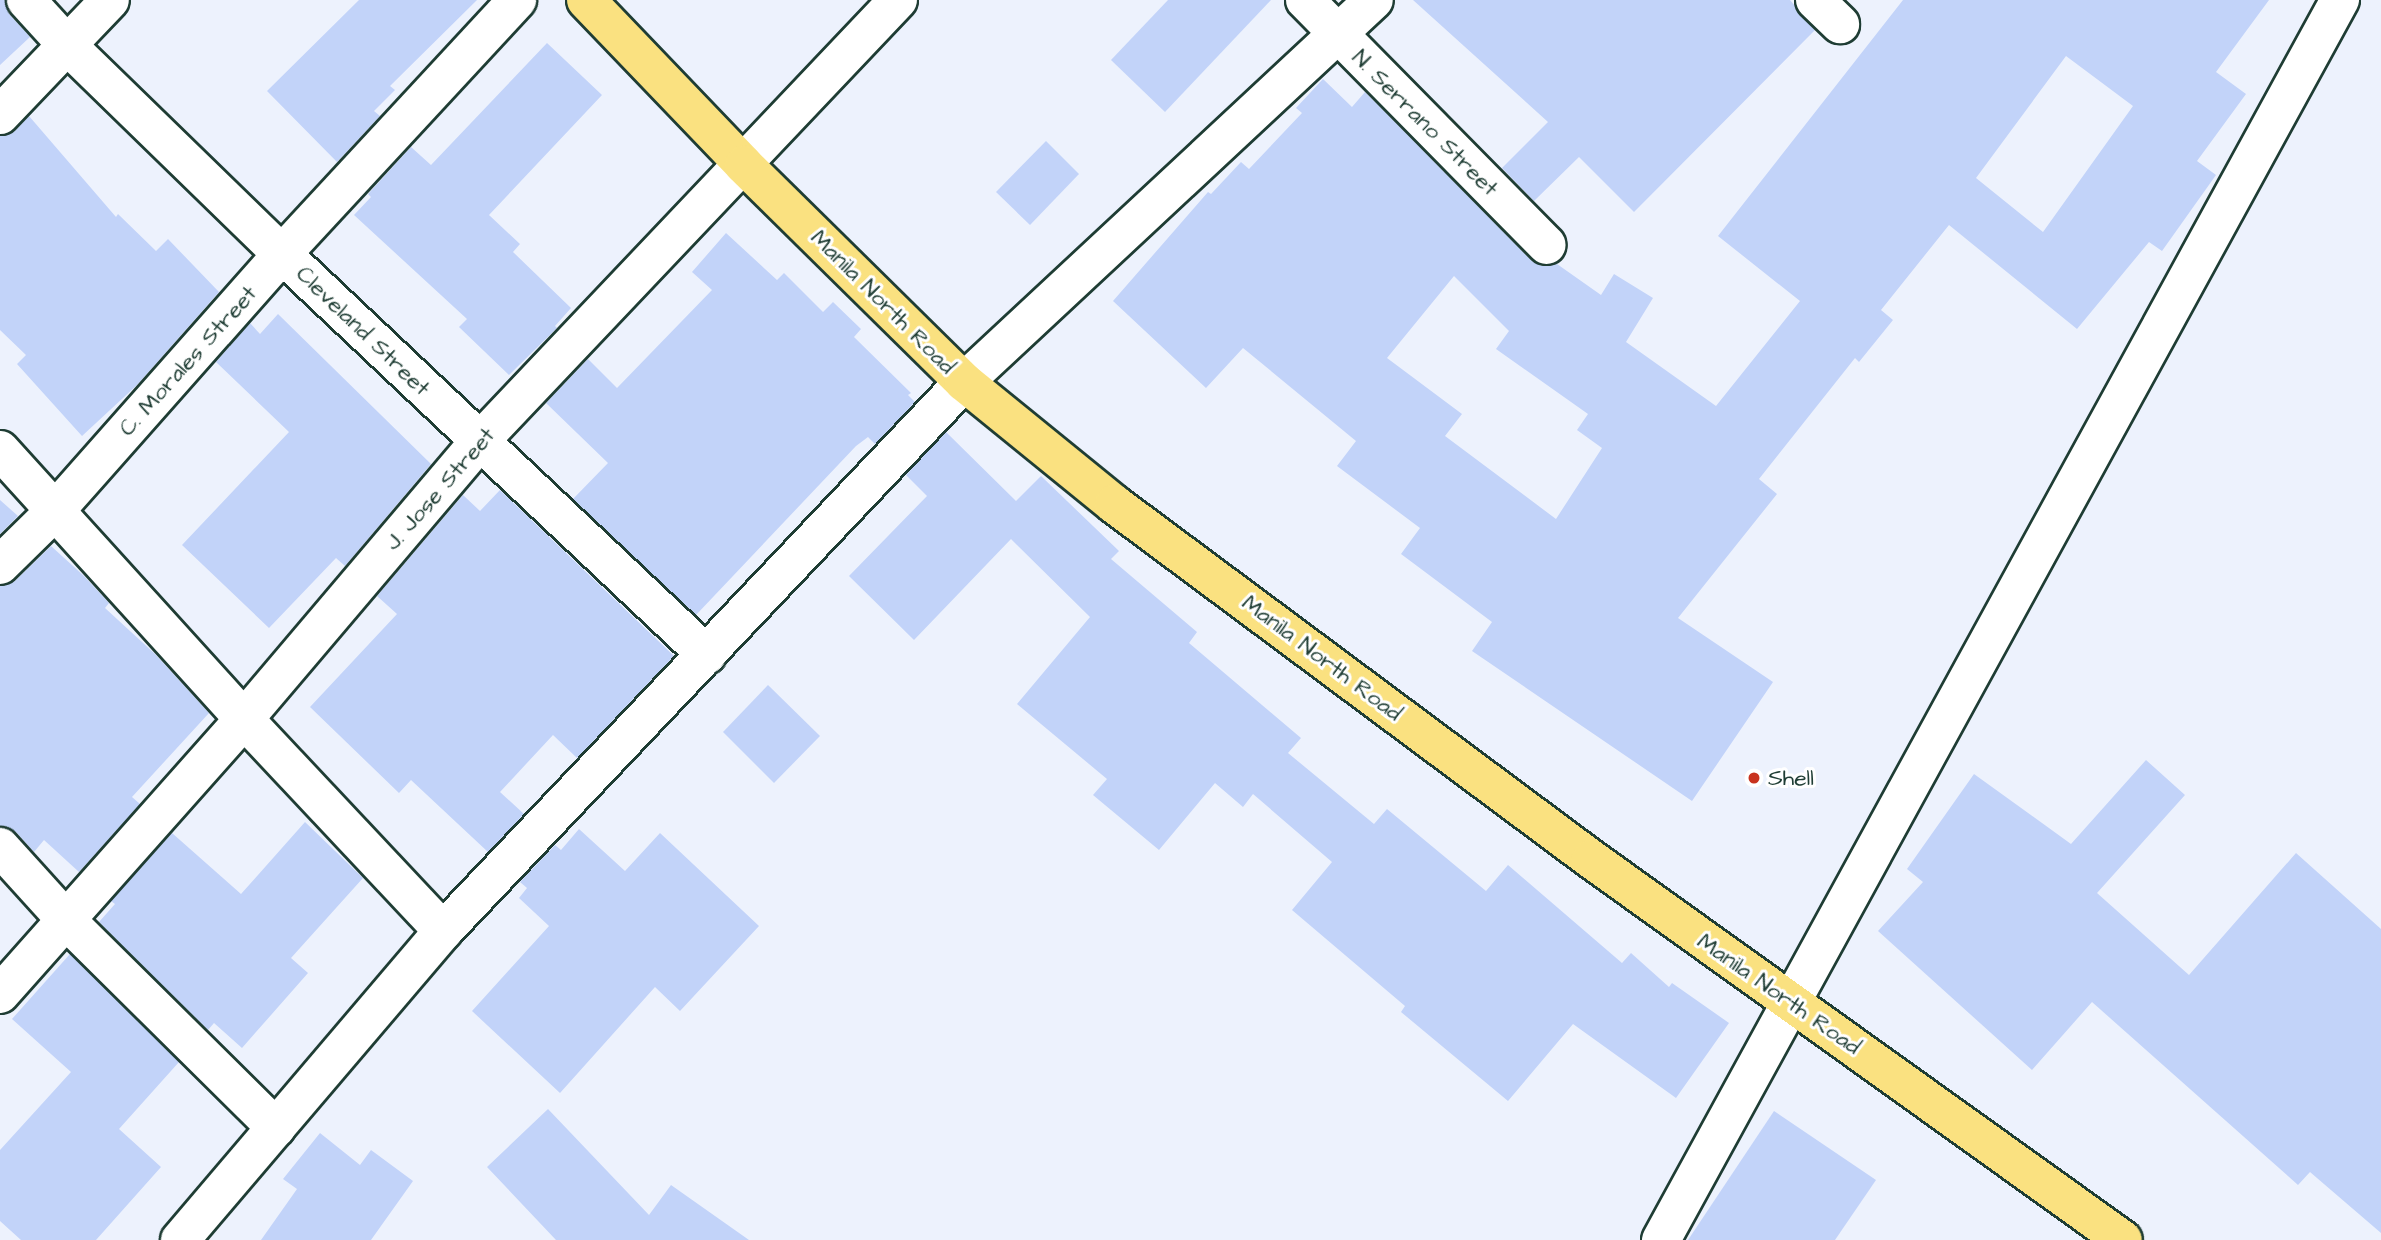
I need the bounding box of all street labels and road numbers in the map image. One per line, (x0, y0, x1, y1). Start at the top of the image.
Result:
street label: N. Serrano Street (1346, 44, 1504, 202)
street label: Manila North Road (805, 224, 961, 380)
street label: Cleveland Street (290, 260, 436, 402)
street label: C. Morales Street (113, 280, 263, 442)
street label: J. Jose Street (379, 422, 501, 556)
street label: Manila North Road (1237, 589, 1407, 727)
street label: Manila North Road (1692, 927, 1866, 1061)

